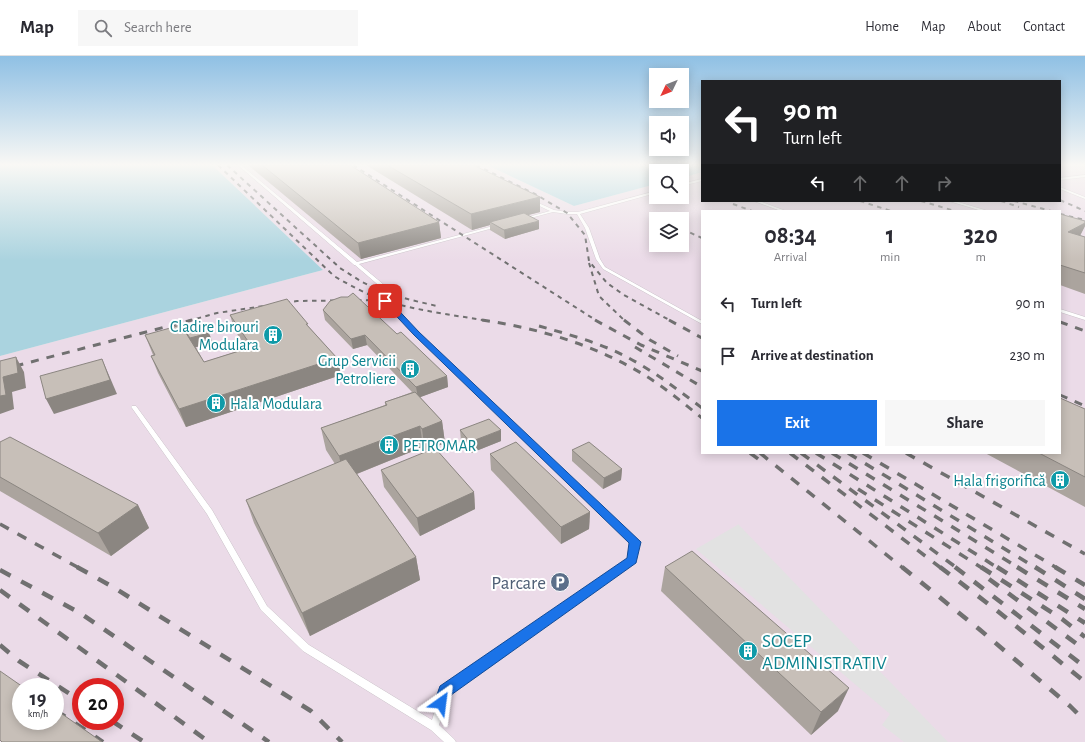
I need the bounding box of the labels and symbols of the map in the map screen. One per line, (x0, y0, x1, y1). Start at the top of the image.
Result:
north arrow (649, 68, 689, 108)
pin (368, 284, 402, 318)
place label: Cladire birouri Modulara (170, 319, 259, 353)
building icon: Cladire birouri Modulara (262, 324, 284, 346)
place label: Grup Servicii Petroliere (318, 353, 396, 387)
building icon: Grup Servicii Petroliere (399, 358, 421, 380)
building icon: Hala Modulara (205, 392, 227, 414)
place label: Hala Modulara (230, 396, 322, 412)
building icon: PETROMAR (378, 434, 400, 456)
place label: PETROMAR (403, 438, 477, 454)
building icon: Hala frigorifică (1049, 469, 1071, 491)
place label: Hala frigorifică (953, 473, 1046, 489)
parking icon: Parcare (549, 571, 571, 593)
place label: Parcare (491, 574, 546, 593)
place label: SOCEP ADMINISTRATIV (762, 632, 887, 673)
building icon: SOCEP ADMINISTRATIV (737, 640, 759, 662)
speed limit sign: 20 (72, 678, 124, 730)
position arrow (420, 682, 462, 724)

